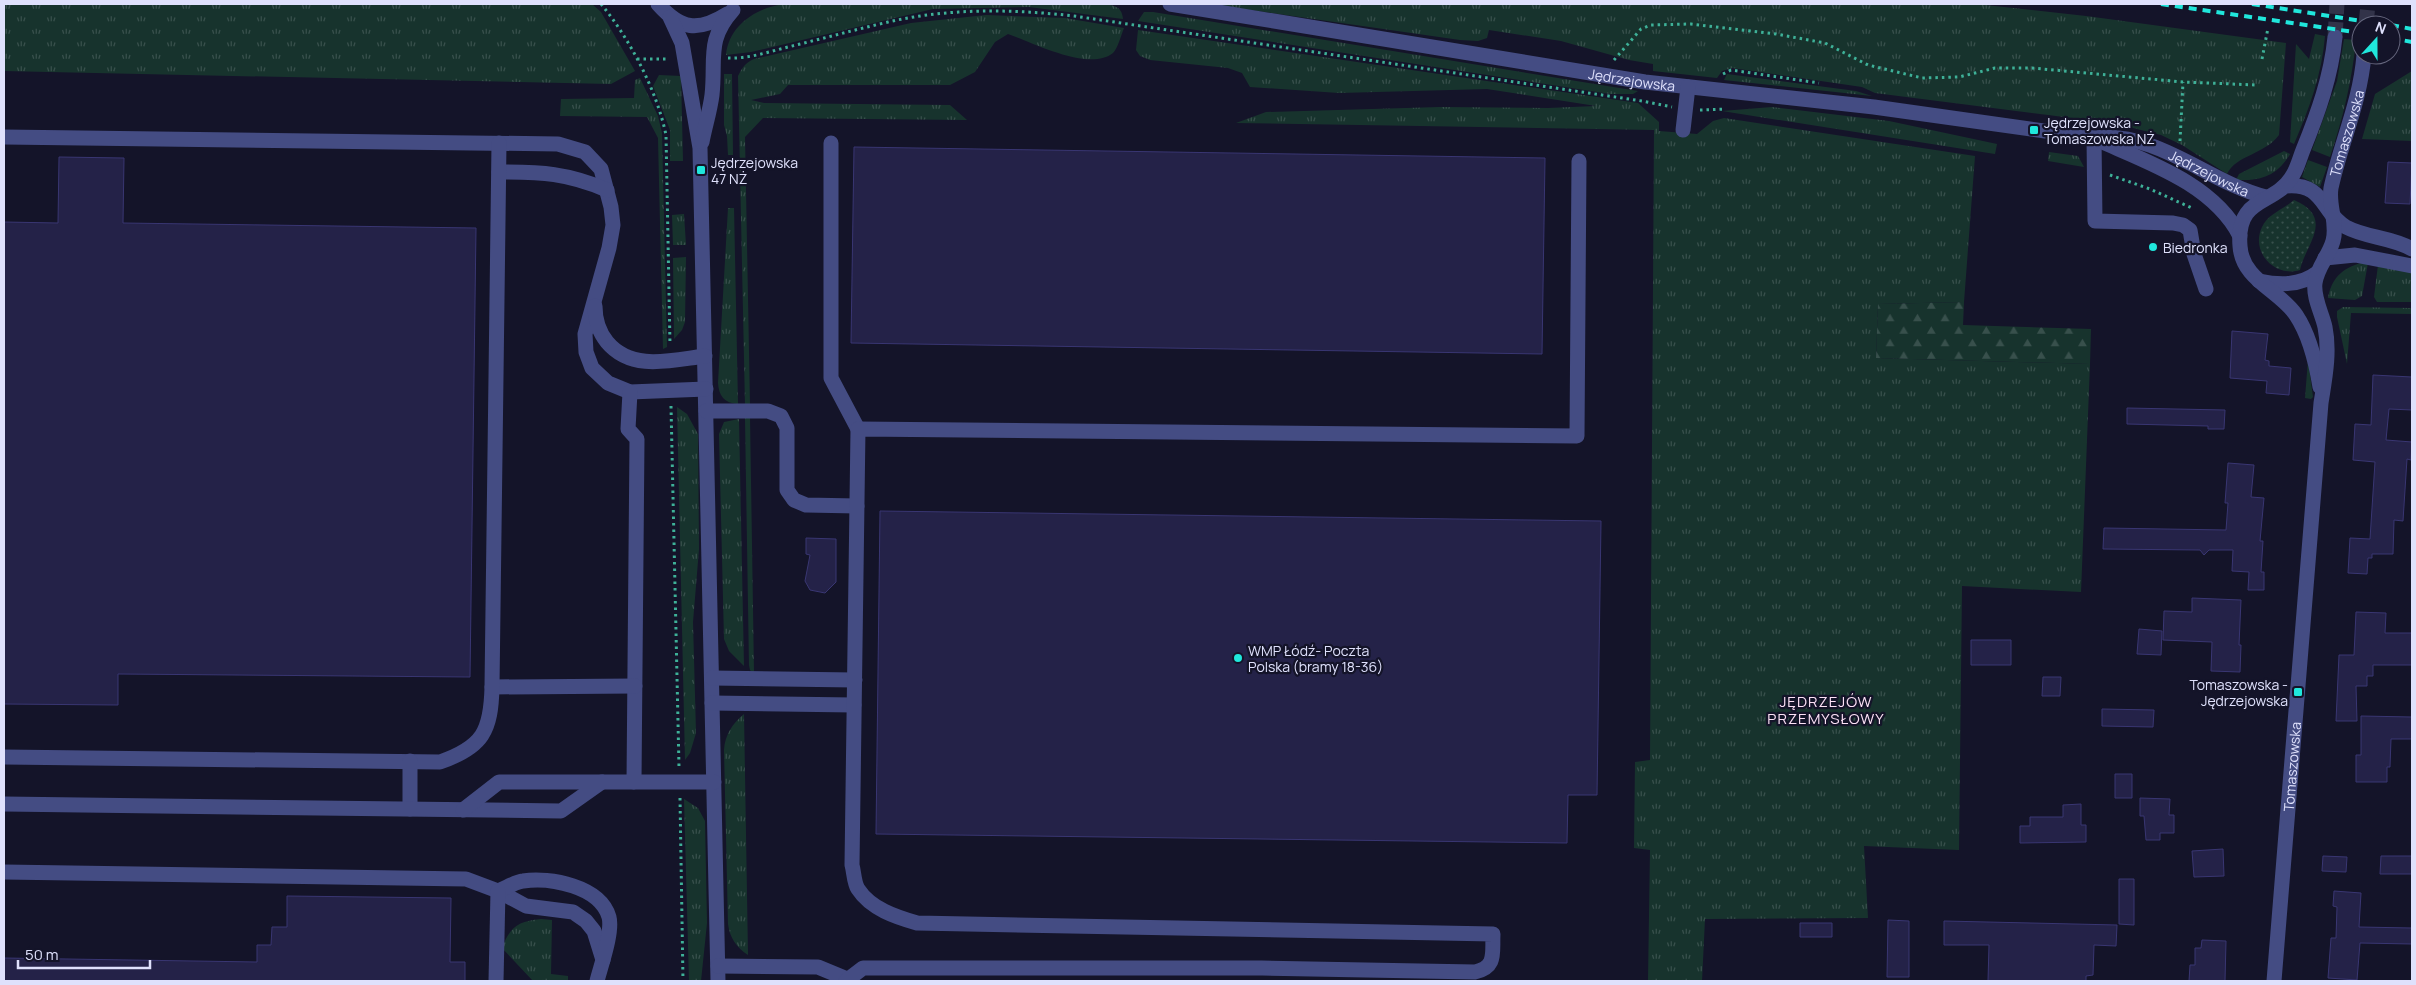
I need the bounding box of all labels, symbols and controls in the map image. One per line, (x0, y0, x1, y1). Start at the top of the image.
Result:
north arrow (2351, 15, 2401, 65)
text: N (2373, 17, 2389, 38)
street label: Jędrzejowska (1587, 63, 1676, 95)
street label: Tomaszowska (2325, 88, 2368, 179)
place label: Jędrzejowska - Tomaszowska NŻ (2044, 113, 2155, 148)
marker: Jędrzejowska - Tomaszowska NŻ (2028, 124, 2040, 136)
street label: Jędrzejowska (2166, 145, 2252, 200)
place label: Jędrzejowska 47 NŻ (711, 153, 798, 188)
marker: Jędrzejowska 47 NŻ (695, 164, 707, 176)
place label: Biedronka (2163, 238, 2228, 257)
marker: Biedronka (2147, 241, 2159, 253)
place label: WMP Łódź- Poczta Polska (bramy 18-36) (1248, 641, 1383, 676)
marker: WMP Łódź- Poczta Polska (bramy 18-36) (1232, 652, 1244, 664)
place label: Tomaszowska - Jędrzejowska (2189, 675, 2288, 710)
marker: Tomaszowska - Jędrzejowska (2292, 686, 2304, 698)
district label: JĘDRZEJÓW PRZEMYSŁOWY (1767, 691, 1885, 729)
street label: Tomaszowska (2278, 721, 2305, 812)
scale bar (18, 938, 150, 970)
text: 50 m (25, 944, 59, 965)

